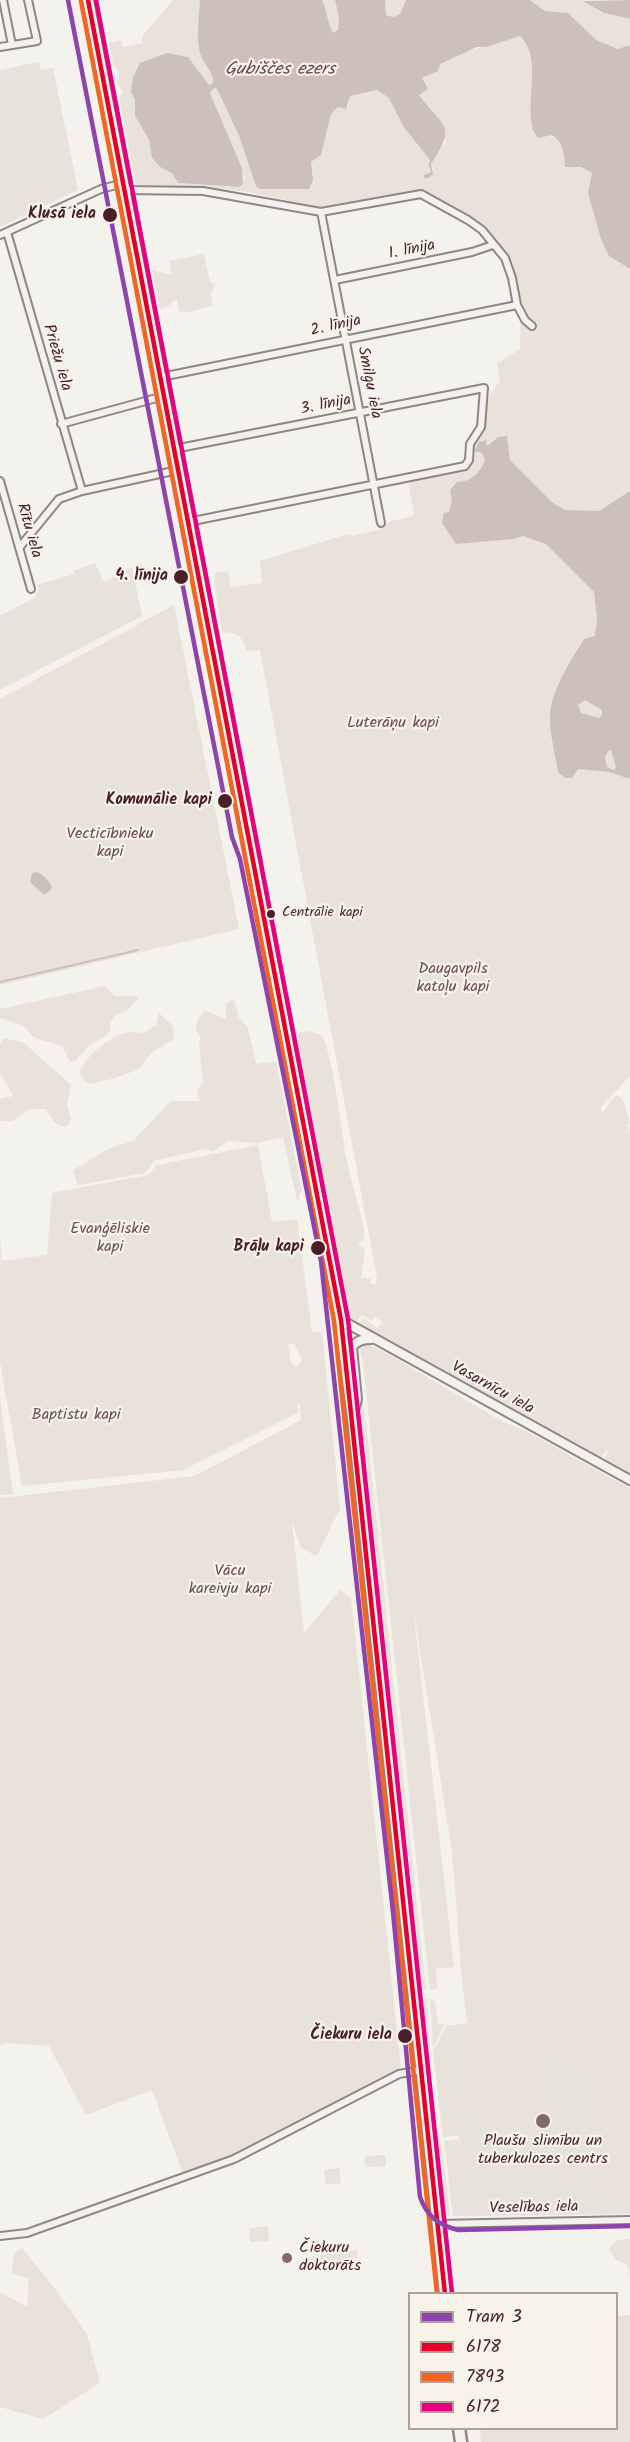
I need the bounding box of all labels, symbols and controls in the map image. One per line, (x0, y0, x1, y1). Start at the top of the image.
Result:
water label: Gubiščes ezers (225, 60, 335, 82)
place label: Klusā iela (28, 205, 96, 225)
marker: Klusā iela (101, 206, 119, 224)
street label: 1. līnija (387, 237, 437, 265)
street label: 2. līnija (309, 312, 363, 342)
street label: Priežu iela (37, 322, 75, 394)
street label: Smilgu iela (352, 345, 384, 421)
street label: 3. līnija (299, 392, 353, 420)
street label: Rītu iela (11, 501, 45, 561)
place label: 4. līnija (116, 567, 168, 587)
marker: 4. līnija (172, 568, 190, 586)
park label: Luterāņu kapi (347, 714, 439, 734)
place label: Komunālie kapi (106, 791, 212, 811)
marker: Komunālie kapi (216, 792, 234, 810)
park label: Vecticībnieku kapi (67, 825, 153, 863)
place label: Centrālie kapi (282, 906, 363, 922)
marker: Centrālie kapi (265, 908, 277, 920)
park label: Daugavpils katoļu kapi (417, 960, 489, 998)
park label: Evanģēliskie kapi (70, 1220, 150, 1258)
place label: Brāļu kapi (233, 1238, 304, 1258)
marker: Brāļu kapi (309, 1239, 327, 1257)
street label: Vasarnīcu iela (447, 1358, 537, 1420)
park label: Baptistu kapi (32, 1406, 120, 1426)
park label: Vācu kareivju kapi (189, 1562, 271, 1600)
place label: Čiekuru iela (310, 2026, 392, 2046)
marker: Čiekuru iela (396, 2027, 414, 2045)
marker: Plaušu slimību un tuberkulozes centrs (534, 2112, 552, 2130)
place label: Plaušu slimību un tuberkulozes centrs (478, 2132, 608, 2170)
street label: Veselības iela (489, 2199, 579, 2219)
place label: Čiekuru doktorāts (299, 2239, 361, 2277)
marker: Čiekuru doktorāts (280, 2251, 294, 2265)
legend (408, 2292, 618, 2430)
text: Tram 3 (466, 2303, 522, 2332)
text: 6178 (466, 2333, 501, 2362)
text: 7893 (466, 2363, 504, 2392)
text: 6172 (466, 2393, 500, 2422)

